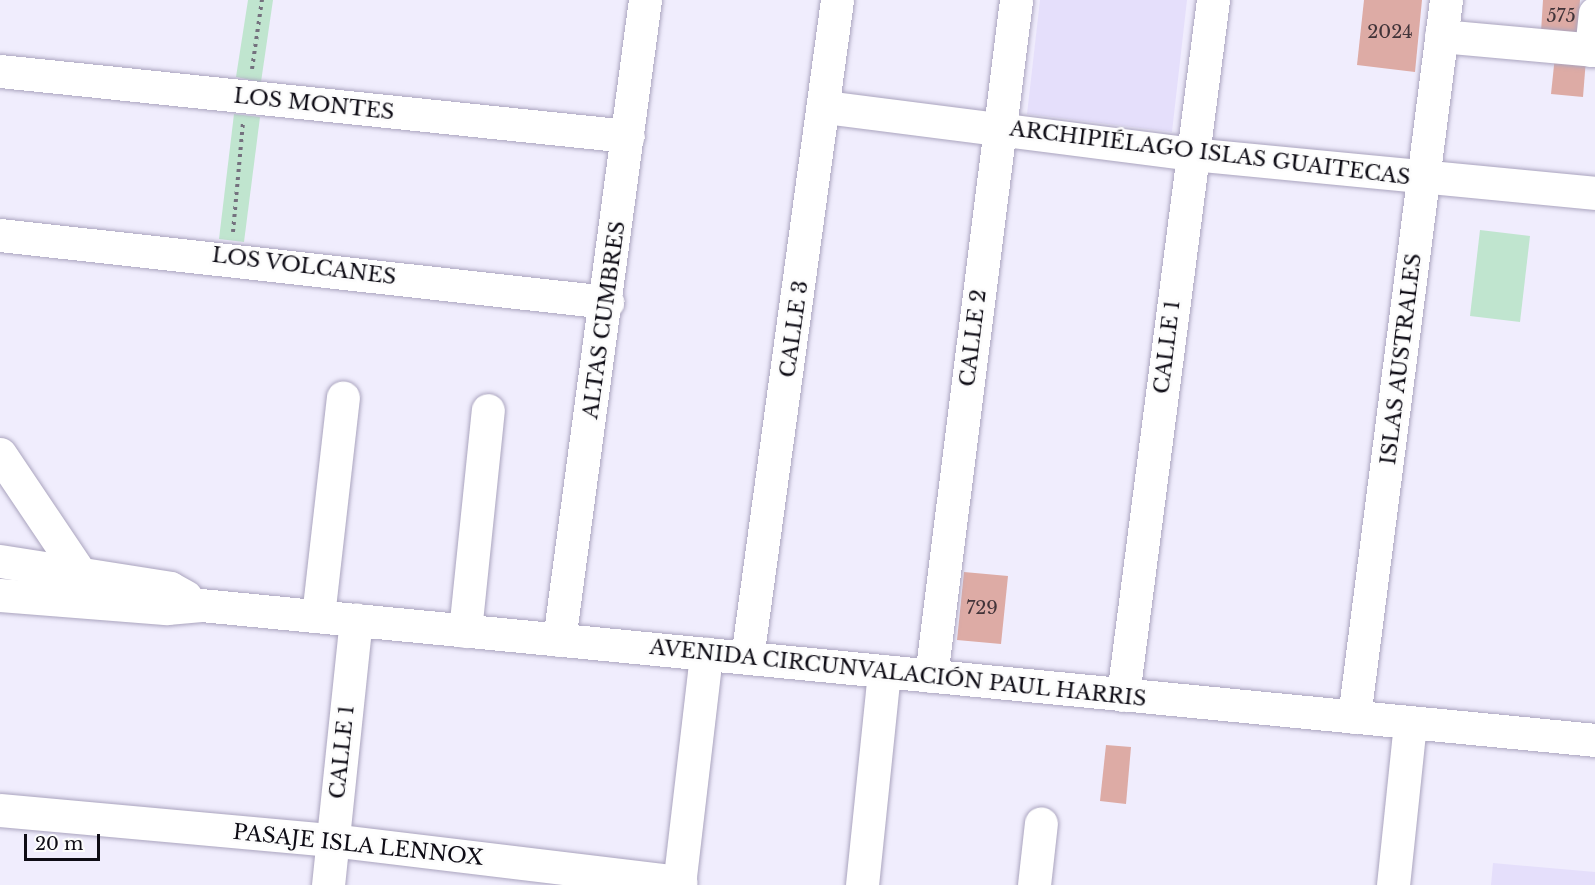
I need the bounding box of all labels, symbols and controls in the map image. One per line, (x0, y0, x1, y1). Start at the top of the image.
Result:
house number: 575 (1546, 5, 1576, 27)
house number: 2024 (1367, 21, 1413, 43)
street label: LOS MONTES (232, 83, 396, 125)
street label: ARCHIPIÉLAGO ISLAS GUAITECAS (1008, 116, 1412, 190)
street label: ALTAS CUMBRES (578, 219, 630, 421)
street label: LOS VOLCANES (210, 242, 398, 290)
street label: ISLAS AUSTRALES (1375, 251, 1427, 467)
street label: CALLE 3 (775, 279, 813, 379)
street label: CALLE 2 (955, 288, 991, 388)
street label: CALLE 1 (1149, 299, 1185, 395)
house number: 729 (966, 597, 998, 619)
street label: AVENIDA CIRCUNVALACIÓN PAUL HARRIS (648, 634, 1148, 712)
street label: CALLE 1 (325, 704, 359, 800)
street label: PASAJE ISLA LENNOX (231, 819, 485, 871)
scale bar (27, 822, 104, 860)
text: 20 m (35, 833, 83, 855)

